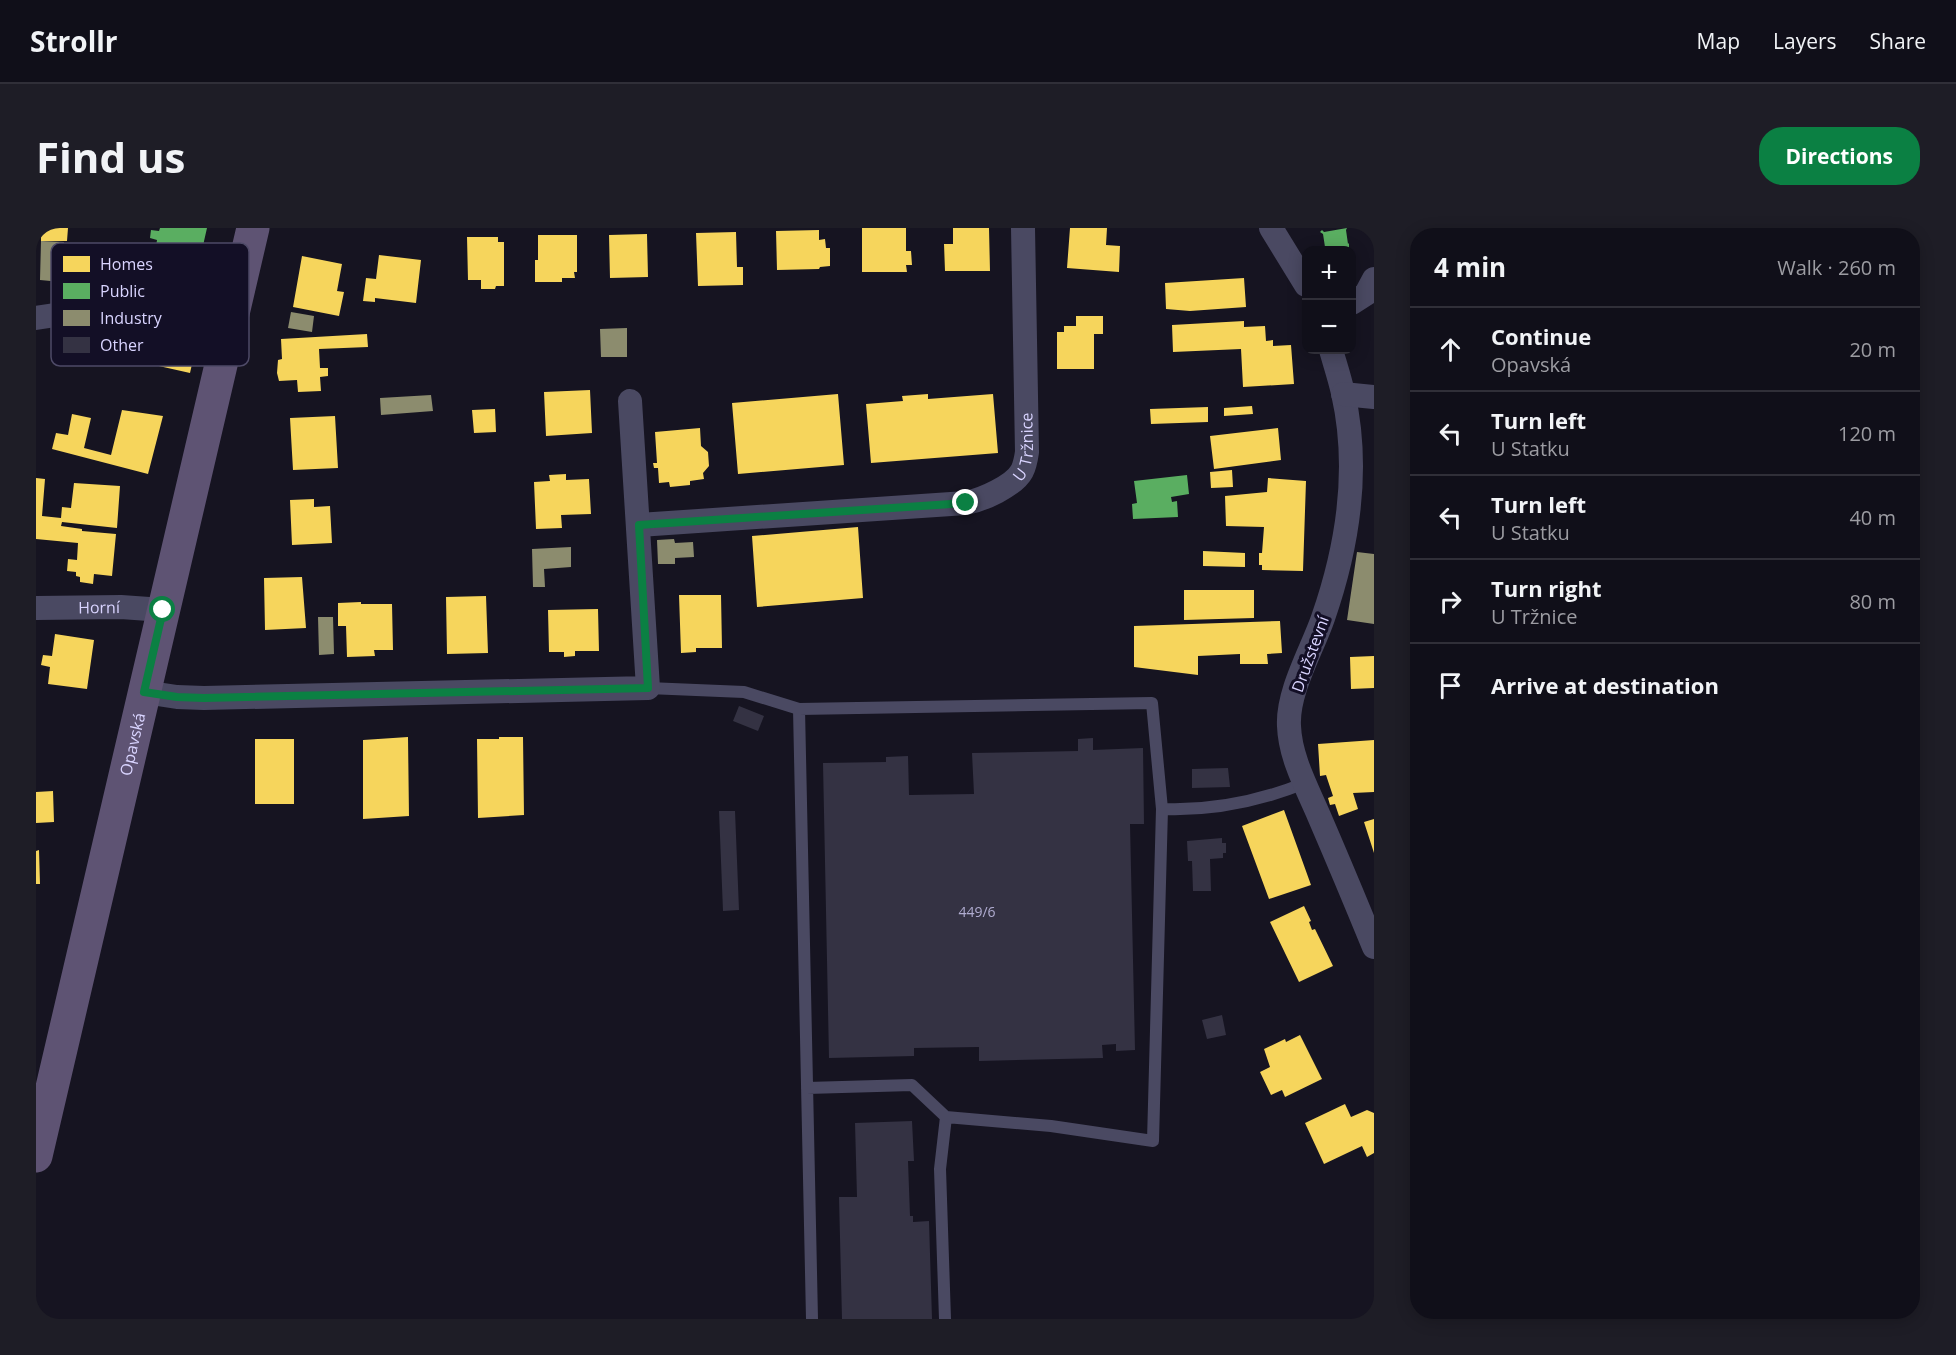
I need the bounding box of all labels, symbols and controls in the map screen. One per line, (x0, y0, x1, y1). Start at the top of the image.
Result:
text: Strollr (30, 22, 117, 60)
text: Map (1697, 27, 1740, 55)
text: Layers (1773, 27, 1837, 55)
text: Share (1870, 27, 1926, 55)
button: Directions (1759, 127, 1920, 185)
text: Find us (36, 128, 185, 185)
legend (51, 243, 249, 366)
map controls (1302, 246, 1356, 354)
button: + (1302, 246, 1356, 300)
text: 4 min (1434, 249, 1506, 285)
text: Homes (100, 253, 153, 275)
text: Walk · 260 m (1777, 254, 1896, 281)
text: Public (100, 280, 145, 302)
button: − (1302, 300, 1356, 354)
text: Industry (100, 307, 163, 329)
text: Continue (1491, 321, 1591, 351)
icon: ahead (1434, 333, 1467, 366)
text: Other (100, 334, 144, 356)
text: 20 m (1849, 336, 1896, 363)
text: Opavská (1491, 351, 1571, 378)
text: Turn left (1491, 405, 1586, 435)
street label: U Tržnice (1007, 413, 1038, 486)
icon: left (1434, 417, 1467, 450)
text: 120 m (1838, 420, 1896, 447)
text: U Statku (1491, 435, 1570, 462)
route end (952, 489, 978, 515)
text: Turn left (1491, 489, 1586, 519)
icon: left (1434, 501, 1467, 534)
text: 40 m (1849, 504, 1896, 531)
text: U Statku (1491, 519, 1570, 546)
text: Turn right (1491, 573, 1602, 603)
icon: right (1434, 585, 1467, 618)
text: 80 m (1849, 588, 1896, 615)
street label: Horní (78, 596, 121, 619)
route start (149, 596, 175, 622)
text: U Tržnice (1491, 603, 1577, 630)
street label: Družstevní (1286, 612, 1334, 695)
icon: arrive (1434, 669, 1467, 702)
text: Arrive at destination (1491, 670, 1719, 700)
street label: Opavská (114, 710, 150, 778)
house number: 449/6 (958, 902, 996, 921)

